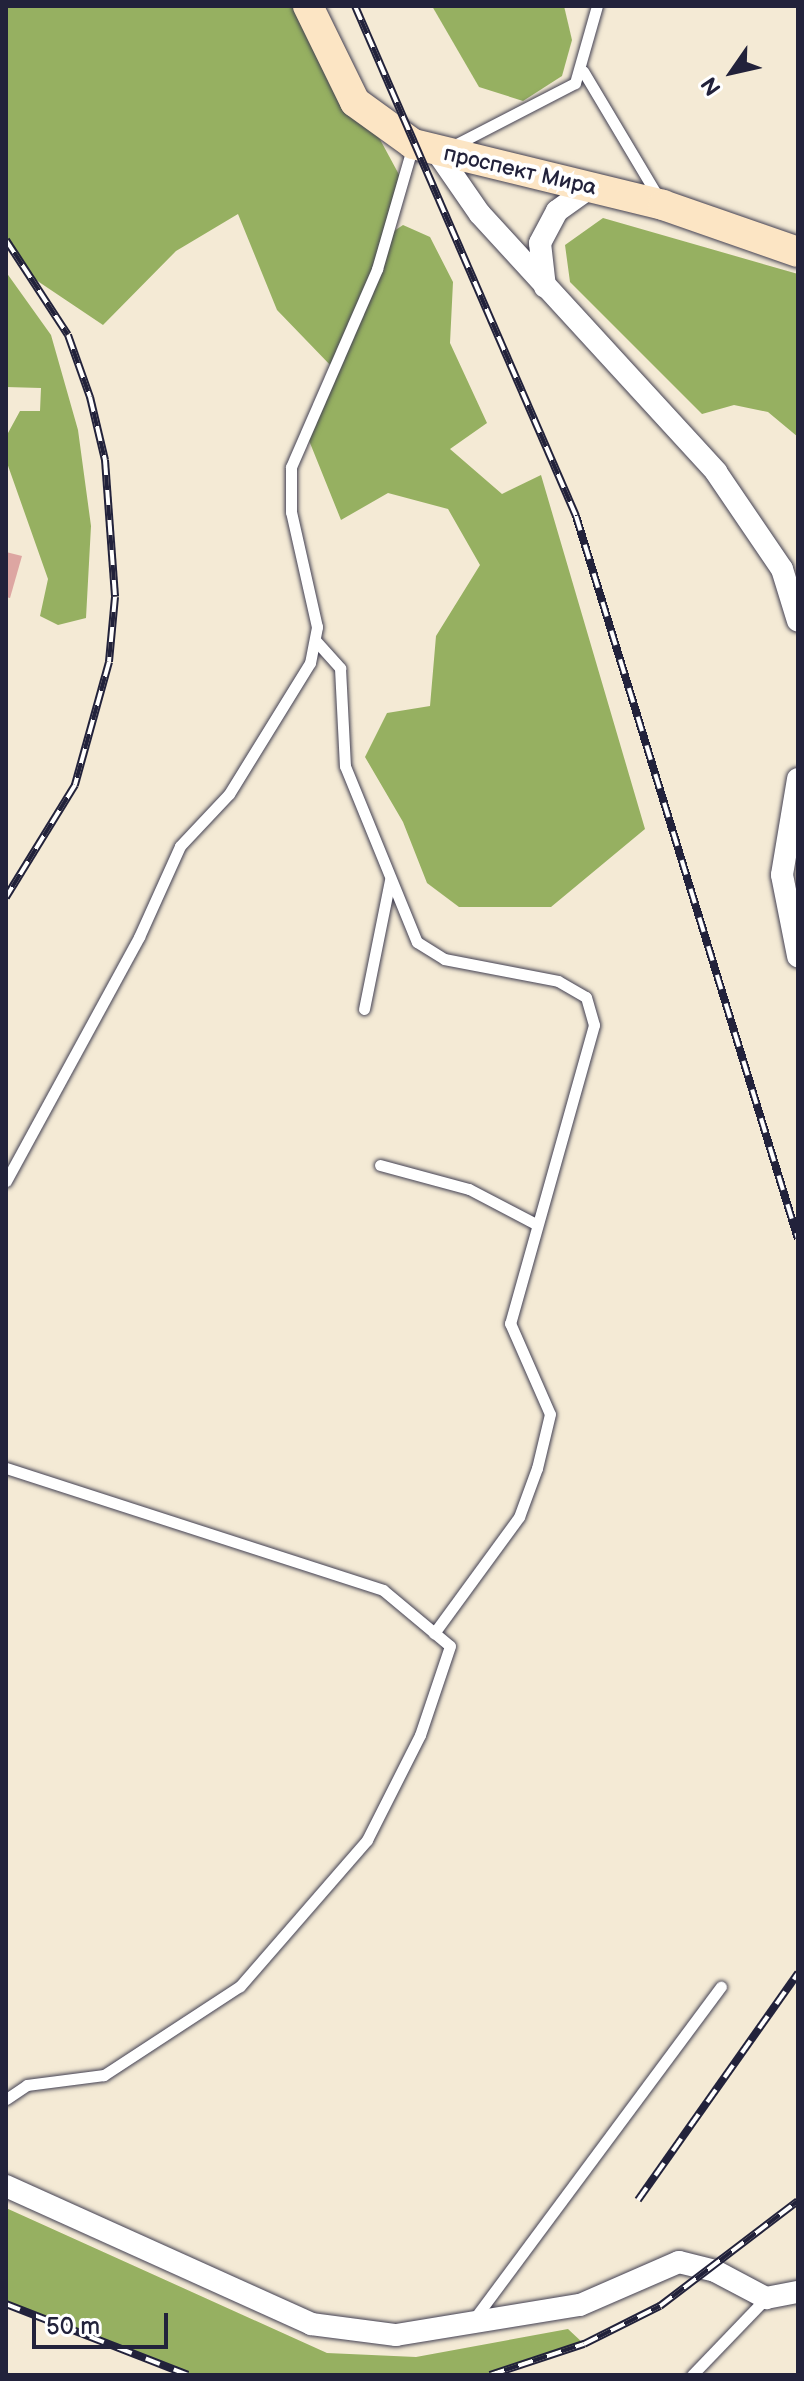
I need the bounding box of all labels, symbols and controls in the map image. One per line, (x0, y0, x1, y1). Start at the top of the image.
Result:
north arrow (692, 32, 772, 112)
text: N (696, 71, 728, 100)
street label: проспект Мира (441, 141, 599, 201)
scale bar (36, 2297, 172, 2347)
text: 50 m (46, 2312, 100, 2341)

